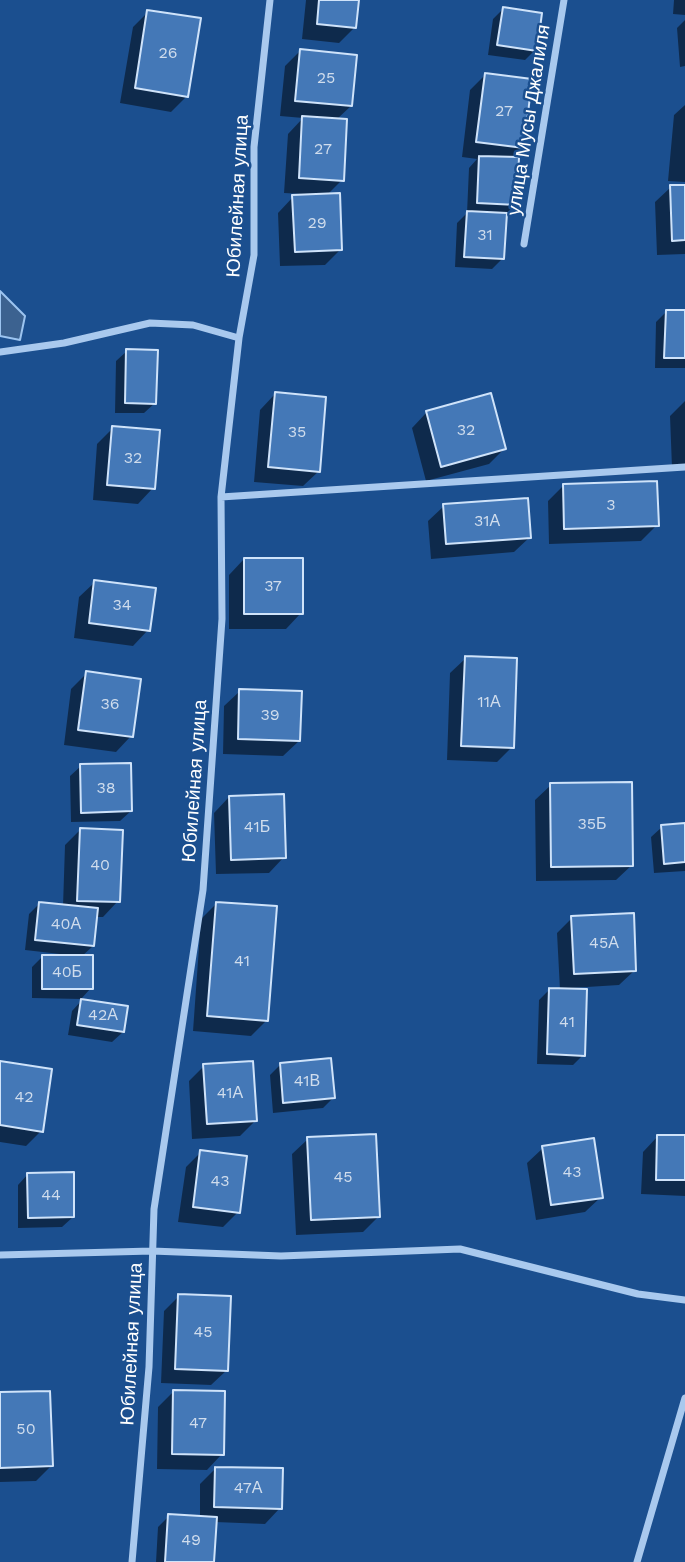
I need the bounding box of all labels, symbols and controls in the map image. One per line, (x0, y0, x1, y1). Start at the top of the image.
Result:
street label: улица Мусы Джалиля (503, 23, 555, 217)
house number: 26 (158, 43, 178, 63)
house number: 25 (317, 68, 335, 88)
house number: 27 (495, 101, 513, 121)
street label: Юбилейная улица (222, 114, 254, 278)
house number: 27 (314, 139, 332, 159)
house number: 29 (307, 213, 327, 233)
house number: 31 (477, 225, 493, 245)
house number: 32 (457, 420, 475, 440)
house number: 35 (288, 422, 306, 442)
house number: 32 (124, 448, 142, 468)
house number: 3 (606, 495, 616, 515)
house number: 31А (474, 511, 500, 531)
house number: 37 (264, 576, 282, 596)
house number: 34 (112, 595, 132, 615)
house number: 11А (477, 692, 501, 712)
house number: 36 (100, 694, 120, 714)
street label: Юбилейная улица (178, 699, 212, 863)
house number: 39 (260, 705, 280, 725)
house number: 38 (96, 778, 116, 798)
house number: 35Б (577, 814, 607, 834)
house number: 41Б (244, 817, 270, 837)
house number: 40 (90, 855, 110, 875)
house number: 40А (51, 914, 81, 934)
house number: 45А (589, 933, 619, 953)
house number: 41 (234, 951, 250, 971)
house number: 40Б (52, 962, 82, 982)
house number: 42А (88, 1005, 118, 1025)
house number: 41 (559, 1012, 575, 1032)
house number: 41В (294, 1071, 320, 1091)
house number: 41А (217, 1083, 243, 1103)
house number: 42 (14, 1087, 34, 1107)
house number: 43 (562, 1162, 582, 1182)
house number: 45 (333, 1167, 353, 1187)
house number: 43 (210, 1171, 230, 1191)
house number: 44 (41, 1185, 61, 1205)
street label: Юбилейная улица (116, 1262, 148, 1426)
house number: 45 (193, 1322, 213, 1342)
house number: 47 (189, 1413, 207, 1433)
house number: 50 (16, 1419, 36, 1439)
house number: 47А (234, 1478, 262, 1498)
house number: 49 (181, 1530, 201, 1550)

